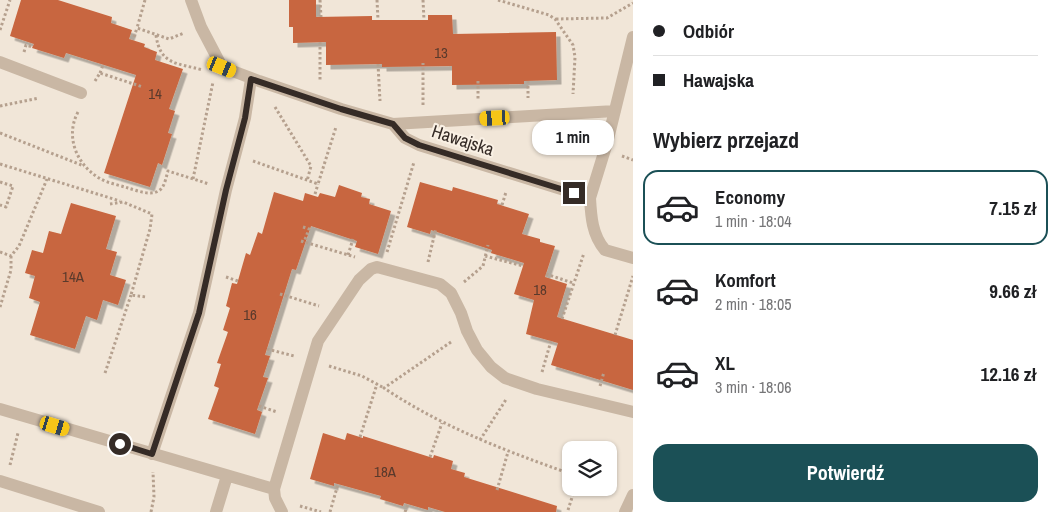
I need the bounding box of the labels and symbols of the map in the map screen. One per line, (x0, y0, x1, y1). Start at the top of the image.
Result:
house number: 13 (434, 42, 448, 63)
car (205, 54, 238, 80)
house number: 14 (148, 83, 162, 104)
car (479, 110, 510, 126)
street label: Hawajska (429, 118, 497, 162)
callout: 1 min (533, 120, 615, 156)
route end (563, 182, 585, 204)
house number: 14A (62, 266, 85, 287)
house number: 18 (533, 279, 547, 300)
house number: 16 (243, 304, 257, 325)
car (38, 414, 71, 438)
route start (109, 433, 131, 455)
house number: 18A (374, 461, 397, 482)

